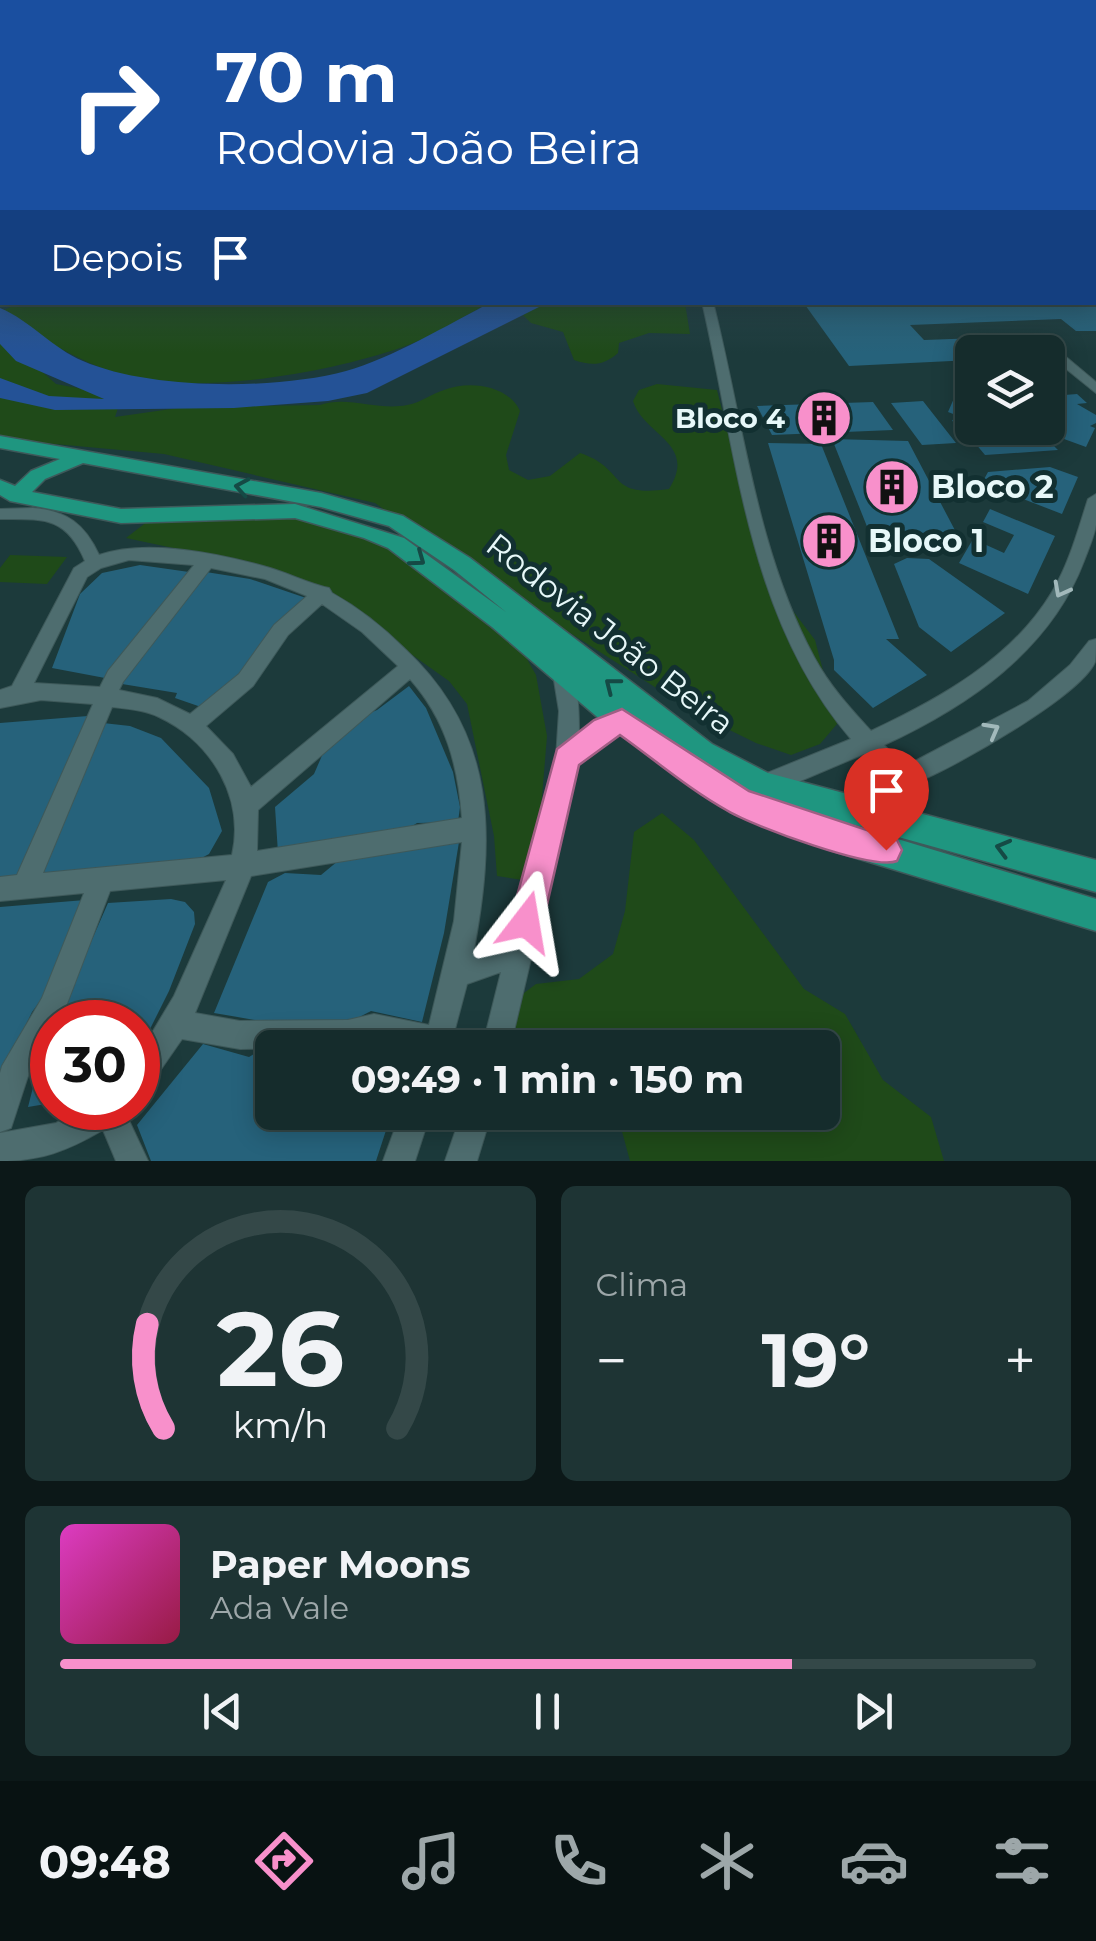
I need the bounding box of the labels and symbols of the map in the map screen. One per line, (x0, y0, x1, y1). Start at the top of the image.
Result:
building icon: Bloco 4 (794, 388, 854, 448)
place label: Bloco 4 (675, 401, 786, 435)
building icon: Bloco 2 (862, 457, 922, 517)
place label: Bloco 2 (931, 467, 1054, 506)
one-way arrow (233, 477, 250, 498)
building icon: Bloco 1 (799, 511, 859, 571)
place label: Bloco 1 (868, 521, 984, 560)
street label: Rodovia João Beira (479, 525, 742, 742)
one-way arrow (407, 548, 425, 565)
one-way arrow (1054, 579, 1073, 597)
one-way arrow (605, 679, 623, 696)
one-way arrow (981, 723, 999, 743)
pin (844, 748, 929, 851)
one-way arrow (994, 839, 1012, 860)
position arrow (474, 870, 578, 974)
speed limit sign: 30 (30, 1000, 160, 1130)

